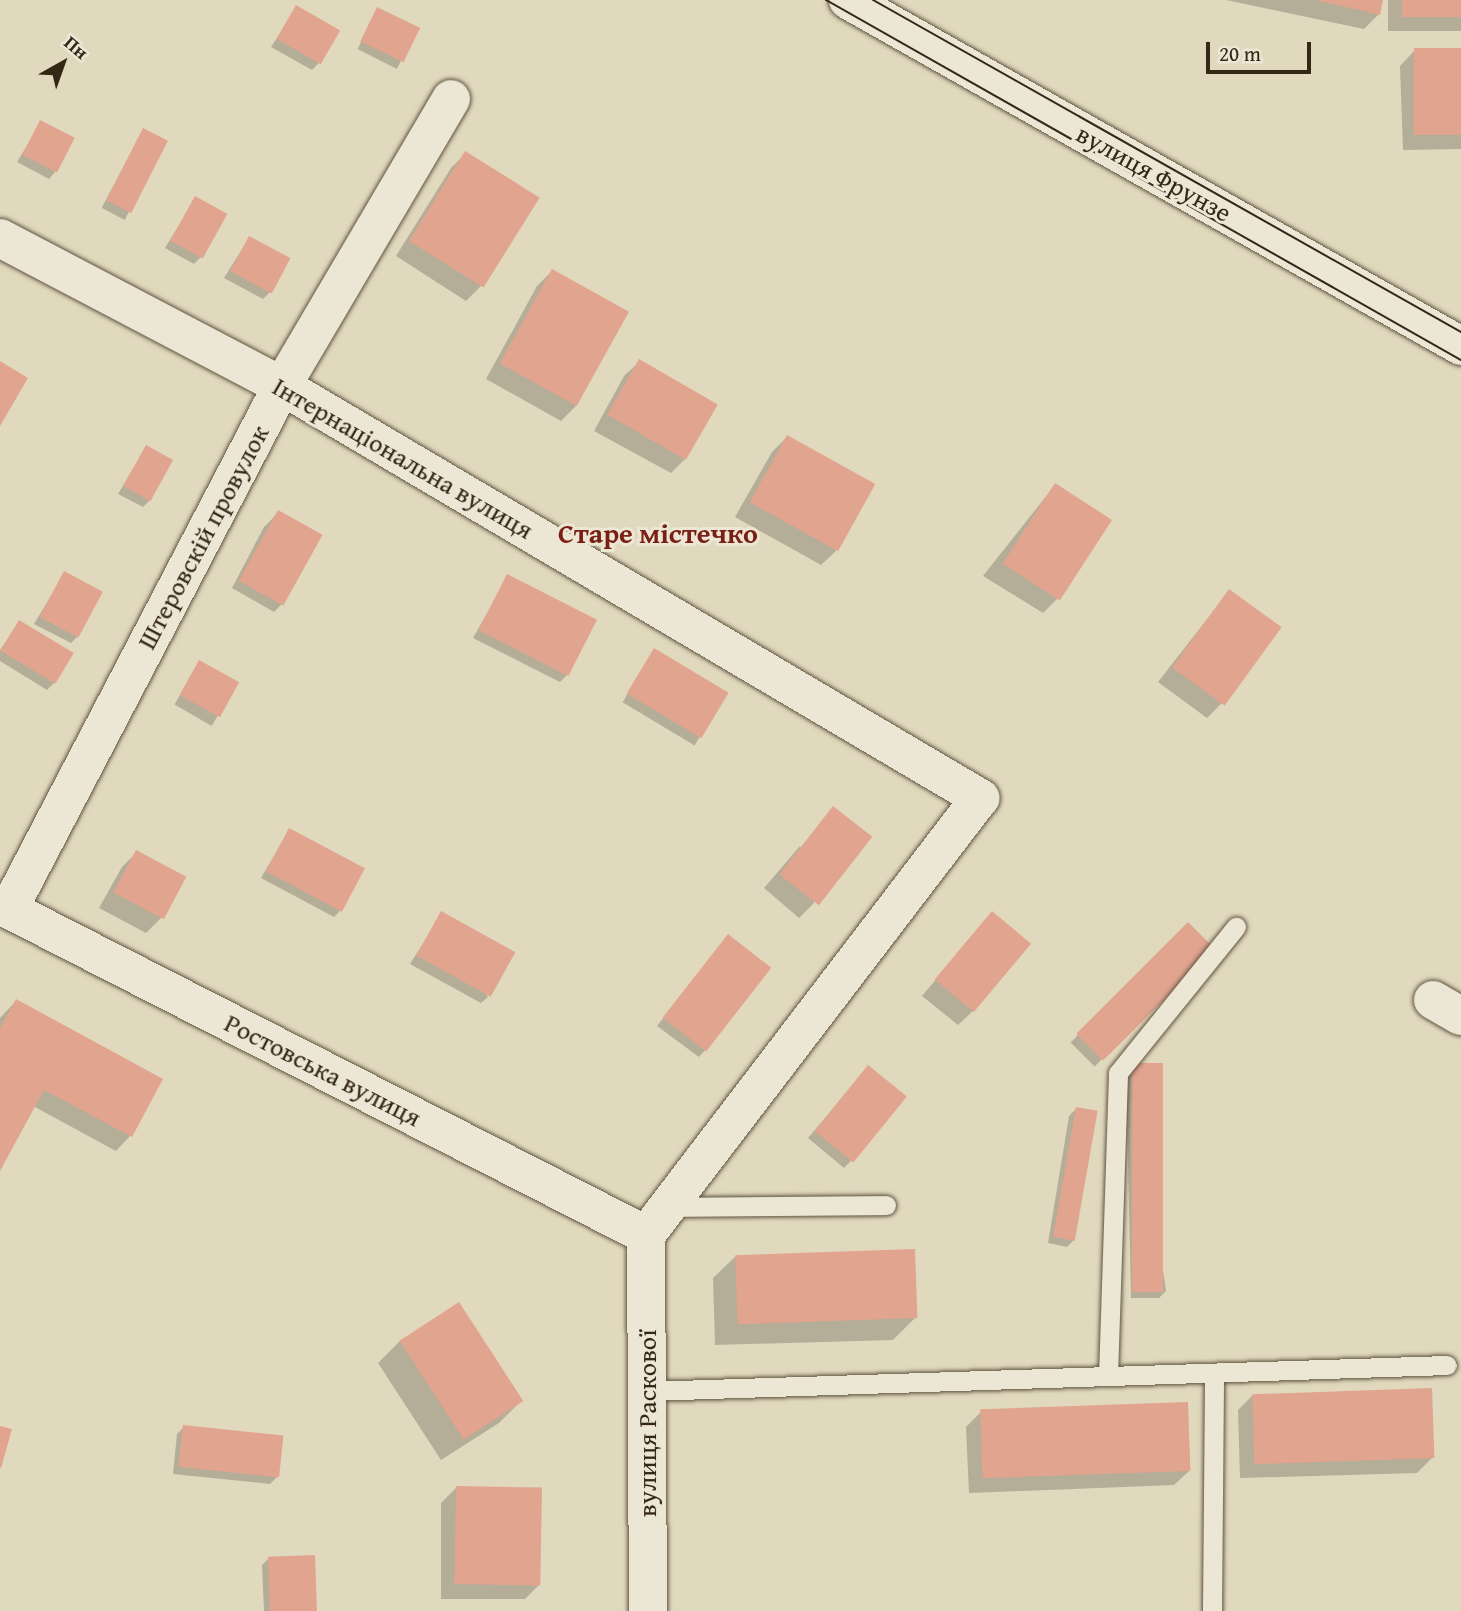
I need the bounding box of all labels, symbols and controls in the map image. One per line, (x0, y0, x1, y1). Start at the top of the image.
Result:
north arrow (28, 28, 98, 98)
text: Пн (58, 28, 95, 65)
scale bar (1209, 28, 1314, 72)
text: 20 m (1219, 38, 1261, 69)
street label: вулиця Фрунзе (1071, 118, 1237, 228)
street label: Інтернаціональна вулиця (267, 371, 539, 545)
street label: Штеровскій провулок (131, 420, 275, 654)
district label: Старе містечко (558, 516, 758, 550)
street label: Ростовська вулиця (219, 1007, 427, 1133)
street label: вулиця Раскової (631, 1329, 663, 1517)

